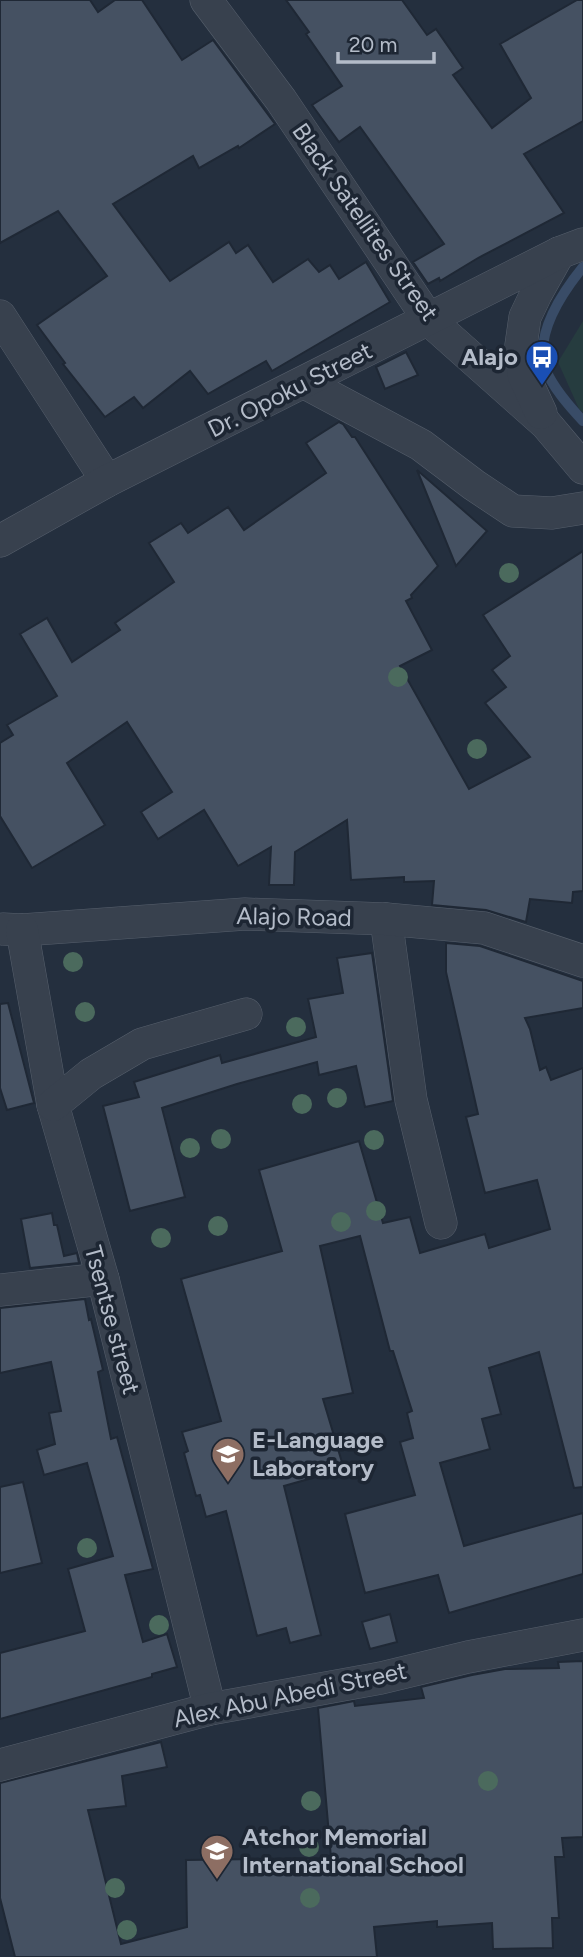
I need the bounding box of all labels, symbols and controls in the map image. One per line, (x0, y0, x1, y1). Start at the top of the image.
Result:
scale bar (338, 21, 434, 65)
text: 20 m (349, 32, 397, 57)
street label: Black Satellites Street (286, 117, 445, 326)
street label: Dr. Opoku Street (203, 336, 377, 443)
bus stop icon: Alajo (523, 338, 561, 387)
place label: Alajo (461, 342, 518, 371)
street label: Alajo Road (236, 901, 352, 932)
street label: Tsentse street (79, 1242, 146, 1397)
place label: E-Language Laboratory (252, 1425, 384, 1482)
school or university icon: E-Language Laboratory (209, 1435, 247, 1484)
street label: Alex Abu Abedi Street (171, 1656, 409, 1733)
place label: Atchor Memorial International School (242, 1822, 464, 1879)
school or university icon: Atchor Memorial International School (198, 1832, 236, 1881)

